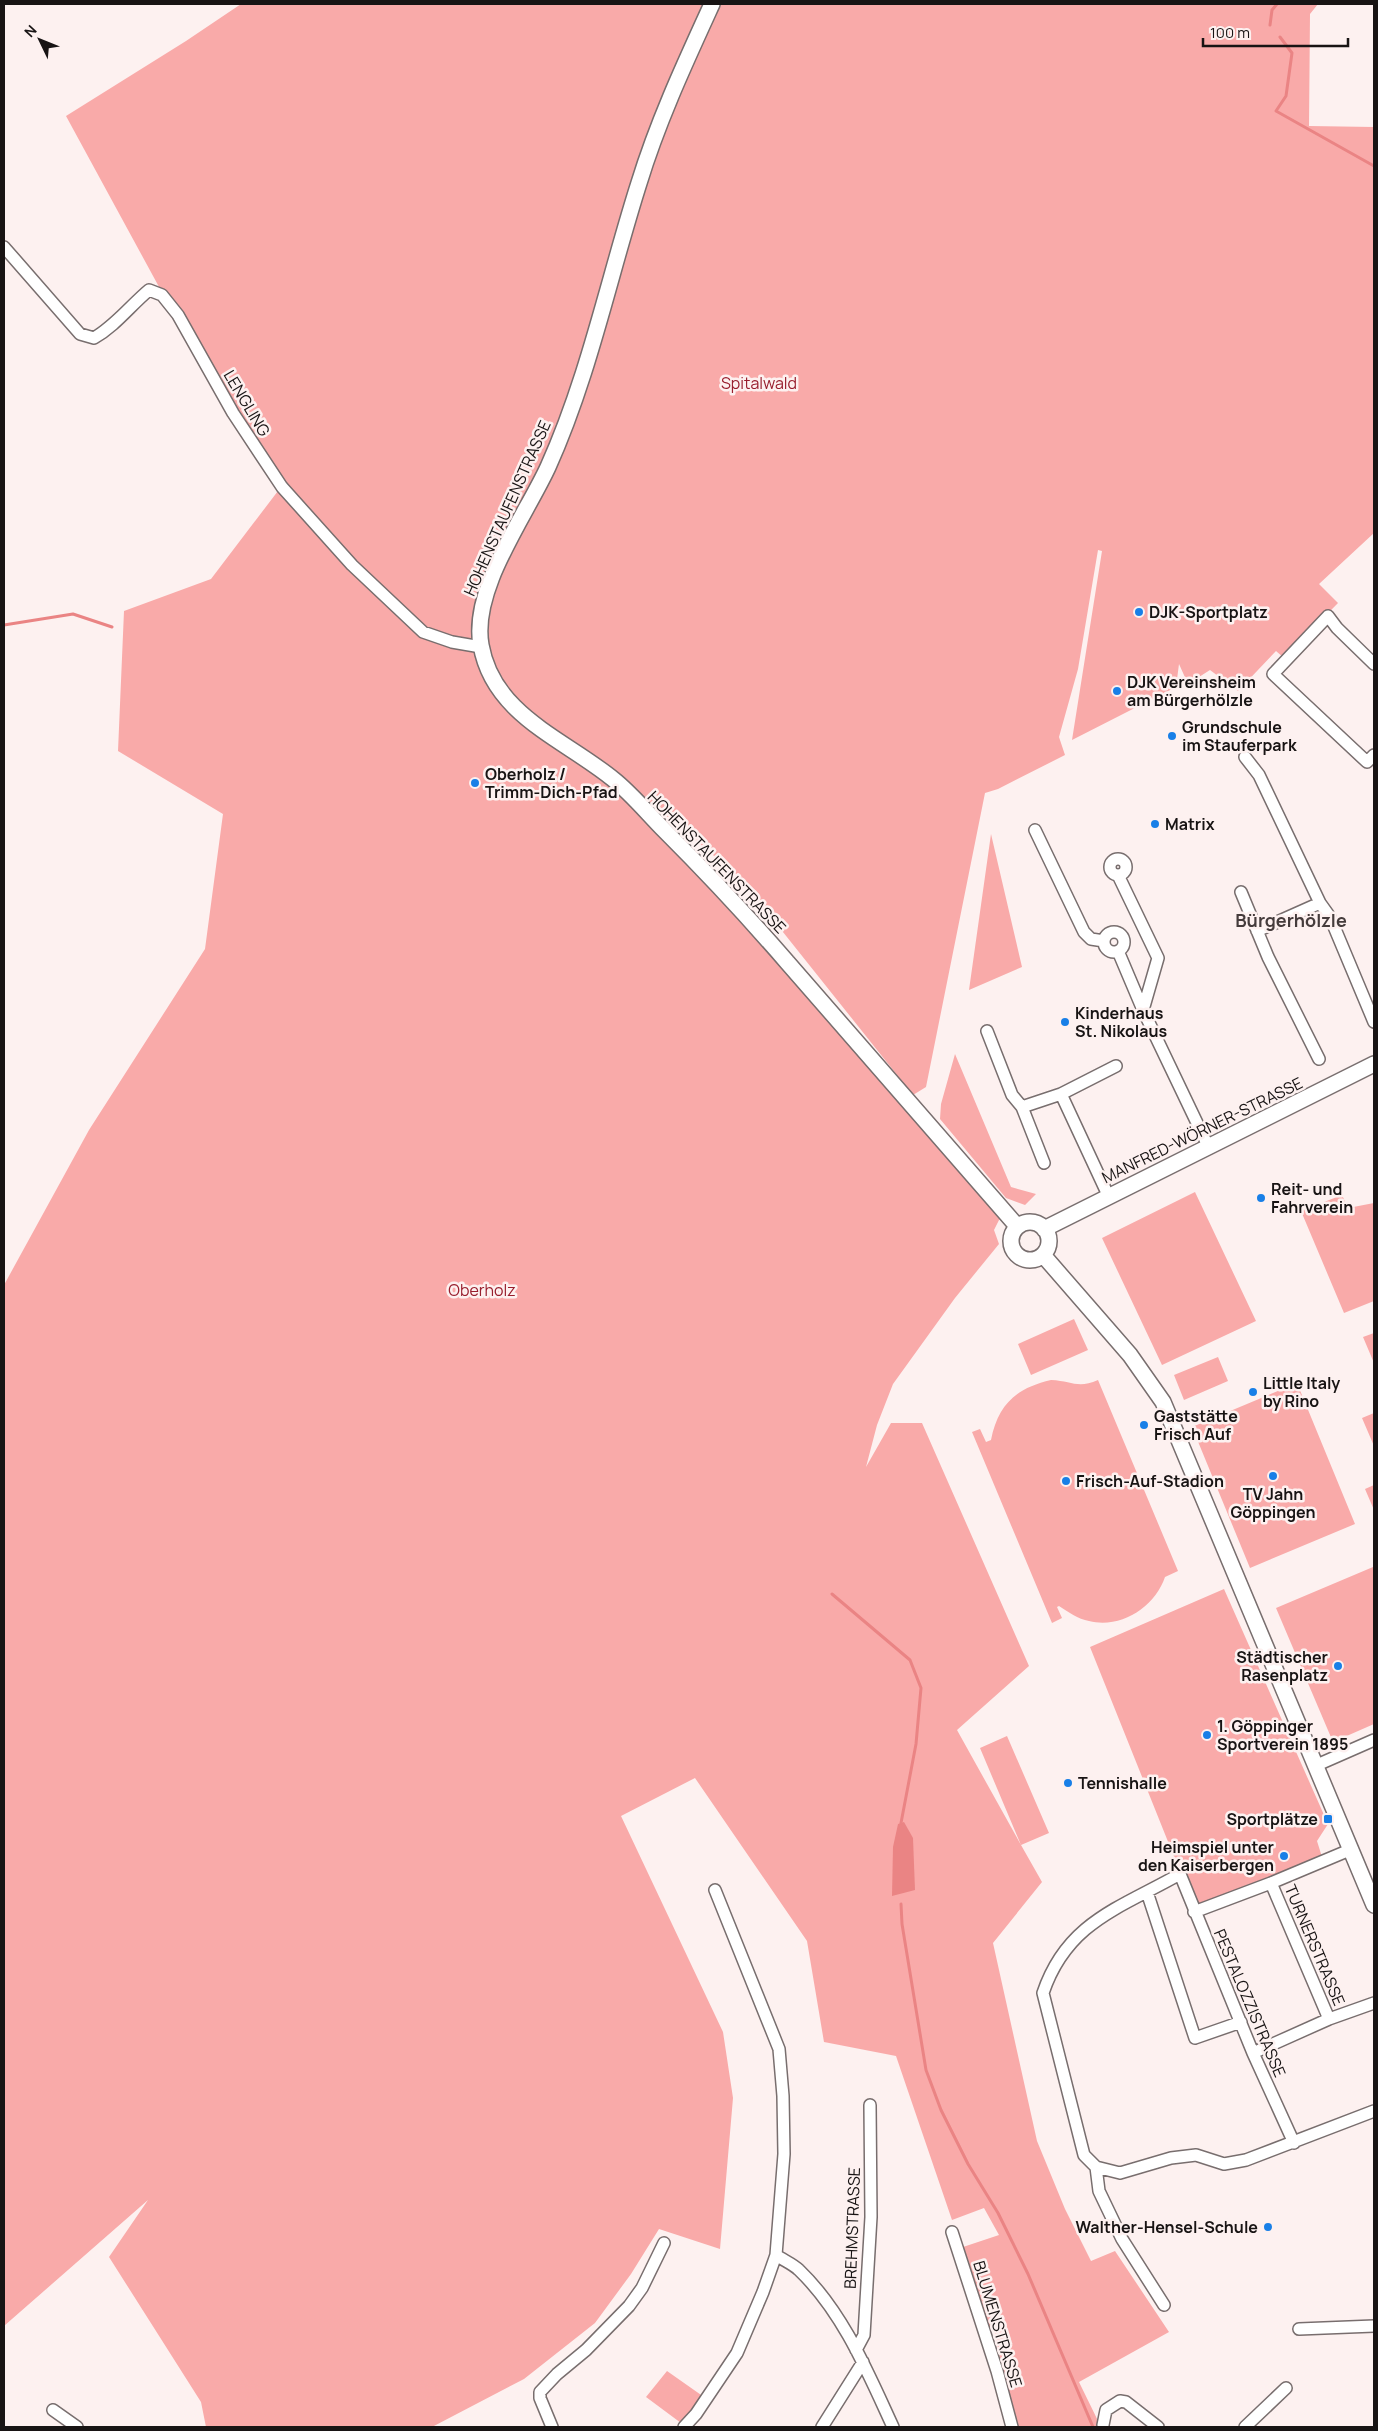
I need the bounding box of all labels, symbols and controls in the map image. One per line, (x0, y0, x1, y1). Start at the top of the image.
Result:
north arrow (15, 15, 65, 65)
scale bar (1203, 15, 1348, 47)
text: N (20, 21, 41, 41)
text: 100 m (1210, 22, 1250, 43)
street label: LENGLING (219, 366, 275, 440)
park label: Spitalwald (721, 372, 797, 394)
street label: HOHENSTAUFENSTRASSE (458, 417, 556, 599)
place label: DJK-Sportplatz (1149, 601, 1268, 623)
marker: DJK-Sportplatz (1133, 606, 1145, 618)
place label: DJK Vereinsheim am Bürgerhölzle (1127, 671, 1256, 711)
marker: DJK Vereinsheim am Bürgerhölzle (1111, 685, 1123, 697)
place label: Grundschule im Stauferpark (1182, 716, 1297, 756)
marker: Grundschule im Stauferpark (1166, 730, 1178, 742)
place label: Oberholz / Trimm-Dich-Pfad (485, 763, 618, 803)
marker: Oberholz / Trimm-Dich-Pfad (469, 777, 481, 789)
street label: HOHENSTAUFENSTRASSE (643, 786, 791, 938)
place label: Matrix (1165, 813, 1215, 835)
marker: Matrix (1149, 818, 1161, 830)
district label: Bürgerhölzle (1235, 908, 1347, 932)
place label: Kinderhaus St. Nikolaus (1075, 1002, 1168, 1042)
marker: Kinderhaus St. Nikolaus (1059, 1016, 1071, 1028)
street label: MANFRED-WÖRNER-STRASSE (1098, 1072, 1306, 1188)
place label: Reit- und Fahrverein (1271, 1178, 1353, 1218)
marker: Reit- und Fahrverein (1255, 1192, 1267, 1204)
park label: Oberholz (448, 1279, 516, 1301)
place label: Little Italy by Rino (1263, 1372, 1340, 1412)
marker: Little Italy by Rino (1247, 1386, 1259, 1398)
place label: Gaststätte Frisch Auf (1154, 1405, 1238, 1445)
marker: Gaststätte Frisch Auf (1138, 1419, 1150, 1431)
place label: Frisch-Auf-Stadion (1076, 1470, 1224, 1492)
marker: TV Jahn Göppingen (1267, 1470, 1279, 1482)
marker: Frisch-Auf-Stadion (1060, 1475, 1072, 1487)
place label: TV Jahn Göppingen (1230, 1483, 1316, 1523)
place label: Städtischer Rasenplatz (1236, 1646, 1328, 1686)
marker: Städtischer Rasenplatz (1332, 1660, 1344, 1672)
place label: 1. Göppinger Sportverein 1895 (1217, 1715, 1348, 1755)
marker: 1. Göppinger Sportverein 1895 (1201, 1729, 1213, 1741)
place label: Tennishalle (1078, 1772, 1167, 1794)
marker: Tennishalle (1062, 1777, 1074, 1789)
place label: Sportplätze (1226, 1808, 1318, 1830)
marker: Sportplätze (1322, 1813, 1334, 1825)
place label: Heimspiel unter den Kaiserbergen (1138, 1836, 1274, 1876)
marker: Heimspiel unter den Kaiserbergen (1278, 1850, 1290, 1862)
street label: TURNERSTRASSE (1280, 1881, 1350, 2009)
street label: PESTALOZZISTRASSE (1209, 1926, 1291, 2080)
street label: BREHMSTRASSE (839, 2167, 865, 2289)
place label: Walther-Hensel-Schule (1075, 2216, 1258, 2238)
marker: Walther-Hensel-Schule (1262, 2221, 1274, 2233)
street label: BLUMENSTRASSE (968, 2258, 1028, 2390)

